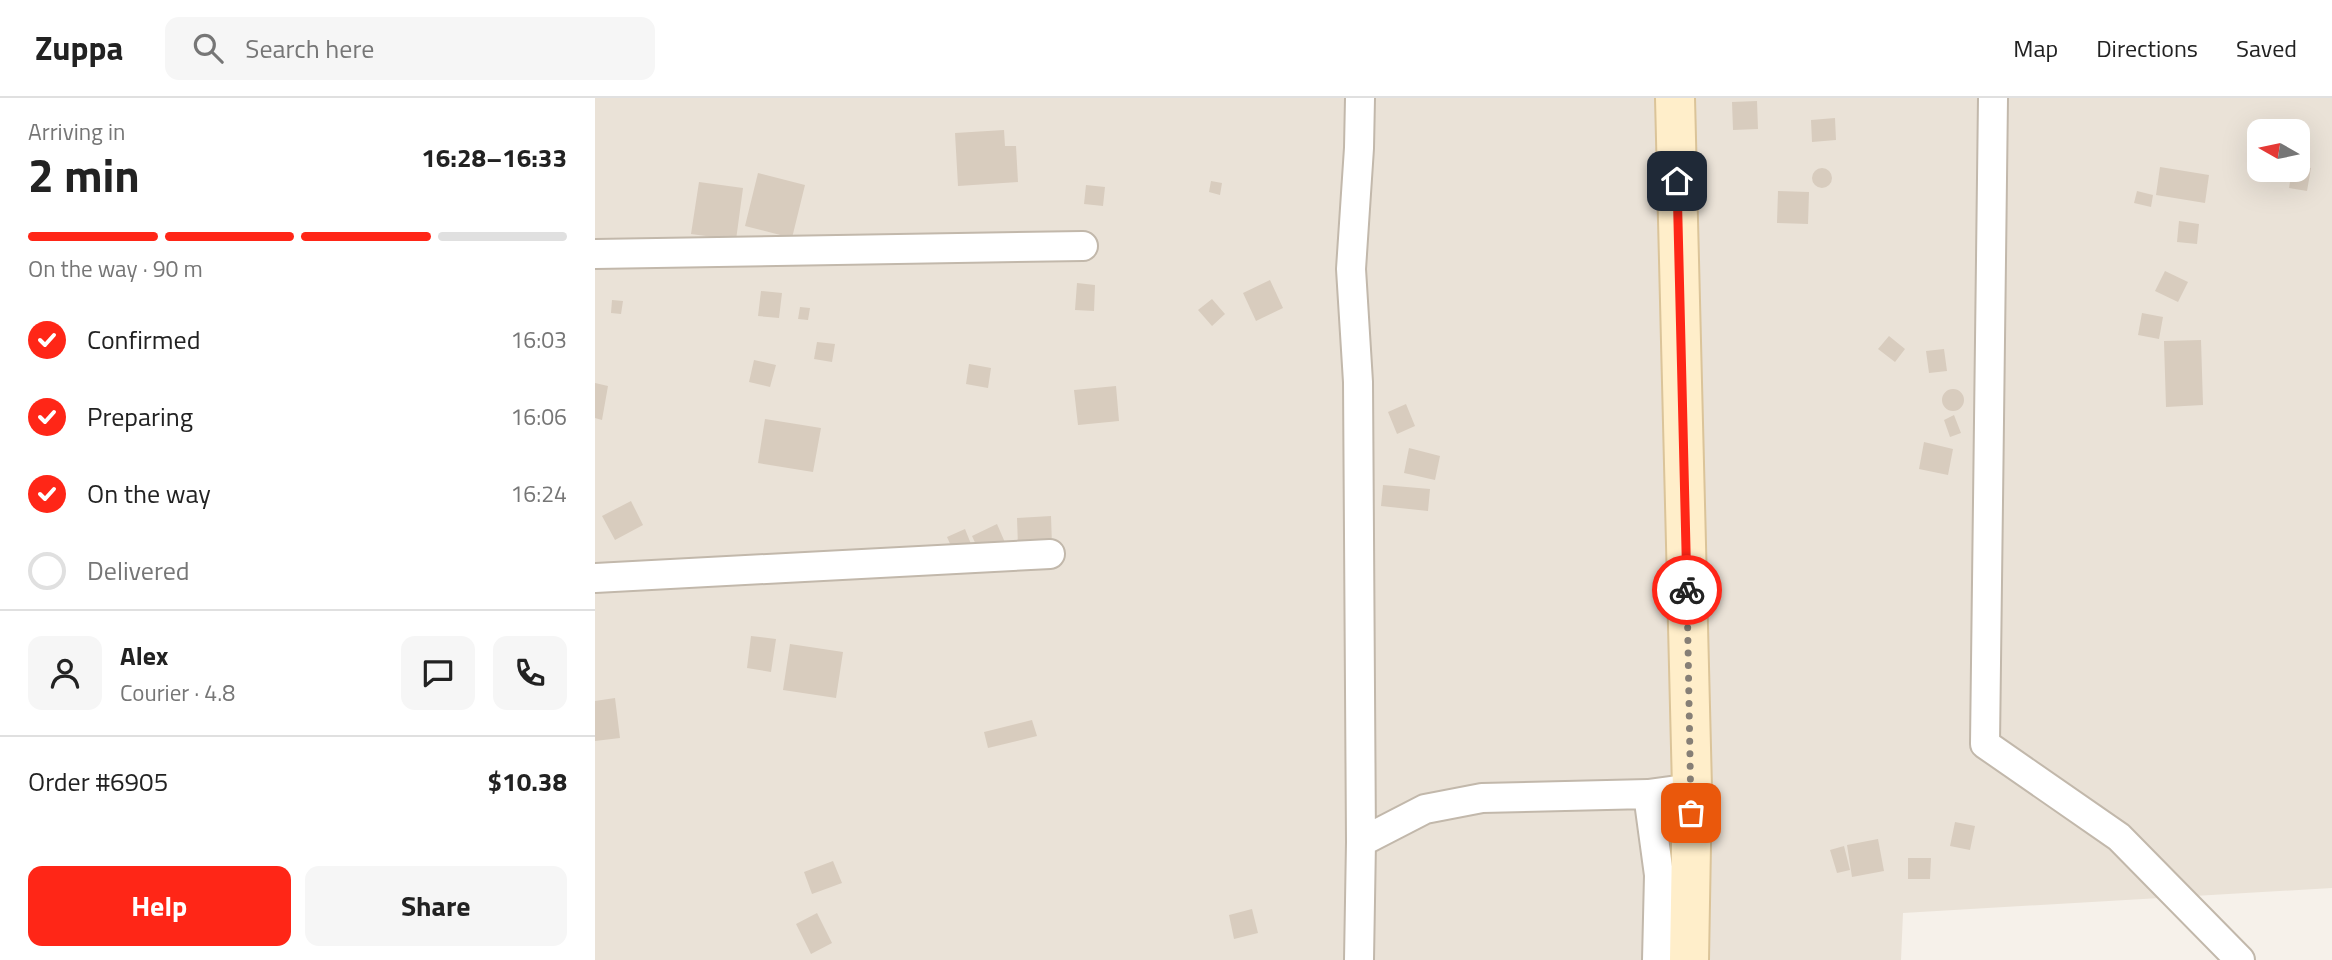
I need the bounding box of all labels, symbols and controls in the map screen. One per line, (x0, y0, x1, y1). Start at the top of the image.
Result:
search box (165, 17, 655, 80)
text: Zuppa (35, 23, 123, 73)
icon: search (189, 29, 227, 67)
text: Search here (245, 29, 374, 68)
text: Map (2013, 30, 2058, 66)
text: Directions (2096, 30, 2198, 66)
text: Saved (2236, 30, 2297, 66)
text: Arriving in (28, 114, 125, 149)
north arrow (2247, 119, 2310, 182)
map controls (2247, 119, 2310, 182)
text: 16:28–16:33 (421, 138, 567, 177)
text: 2 min (28, 140, 140, 210)
pin (1647, 151, 1707, 211)
icon: home (1658, 162, 1696, 200)
text: On the way · 90 m (28, 251, 203, 286)
text: Confirmed (87, 320, 201, 359)
icon: check (28, 321, 66, 359)
text: 16:03 (510, 322, 567, 357)
text: Preparing (87, 397, 193, 436)
icon: check (28, 398, 66, 436)
text: 16:06 (510, 399, 567, 434)
text: On the way (87, 474, 211, 513)
icon: check (28, 475, 66, 513)
text: 16:24 (510, 476, 567, 511)
text: Delivered (87, 551, 190, 590)
courier (1652, 555, 1722, 625)
icon: bike (1668, 571, 1706, 609)
button: person (28, 636, 102, 710)
text: Alex (120, 636, 168, 675)
button: chat (401, 636, 475, 710)
button: phone (493, 636, 567, 710)
text: Courier · 4.8 (120, 675, 235, 710)
text: Order #6905 (28, 762, 168, 801)
text: $10.38 (488, 762, 567, 801)
pin (1661, 783, 1721, 843)
icon: bag (1672, 794, 1710, 832)
button: Help (28, 866, 291, 946)
button: Share (305, 866, 567, 946)

